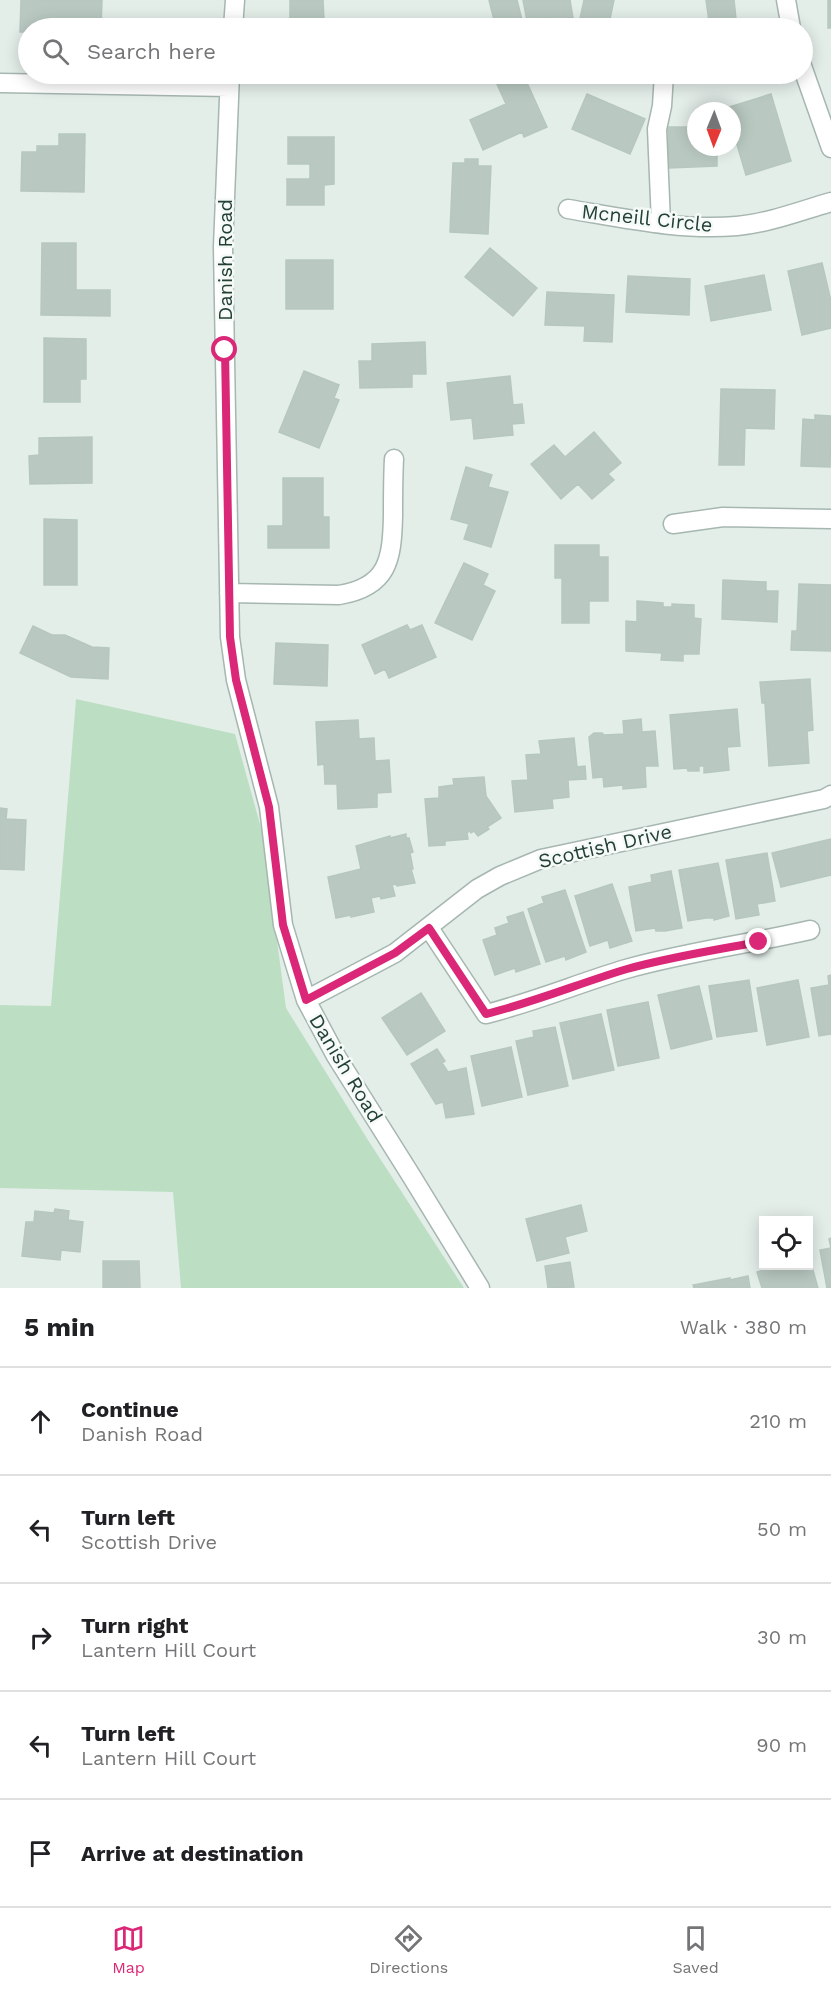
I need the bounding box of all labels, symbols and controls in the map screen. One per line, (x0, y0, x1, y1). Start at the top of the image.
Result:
search box (18, 18, 813, 84)
icon: search (39, 35, 72, 68)
text: Search here (87, 39, 216, 64)
north arrow (687, 102, 741, 156)
street label: Danish Road (213, 199, 237, 321)
street label: Mcneill Circle (580, 199, 714, 237)
route start (211, 336, 237, 362)
street label: Scottish Drive (536, 819, 674, 873)
route end (745, 928, 771, 954)
street label: Danish Road (304, 1010, 388, 1126)
map controls (759, 1216, 813, 1270)
button: locate (759, 1216, 813, 1270)
text: 5 min (24, 1312, 95, 1342)
text: Walk · 380 m (680, 1315, 807, 1339)
text: Continue (81, 1397, 179, 1422)
icon: ahead (24, 1405, 57, 1438)
text: 210 m (749, 1409, 807, 1433)
text: Danish Road (81, 1422, 203, 1446)
text: Turn left (81, 1505, 175, 1530)
icon: left (24, 1513, 57, 1546)
text: 50 m (757, 1517, 807, 1541)
text: Scottish Drive (81, 1530, 217, 1554)
text: Turn right (81, 1613, 188, 1638)
icon: right (24, 1621, 57, 1654)
text: 30 m (757, 1625, 807, 1649)
text: Lantern Hill Court (81, 1638, 256, 1662)
text: Turn left (81, 1721, 175, 1746)
icon: left (24, 1729, 57, 1762)
text: 90 m (756, 1733, 807, 1757)
text: Lantern Hill Court (81, 1746, 256, 1770)
icon: arrive (24, 1837, 57, 1870)
text: Arrive at destination (81, 1841, 304, 1866)
tab: Map (112, 1922, 145, 1977)
tab: Directions (369, 1922, 448, 1977)
tab: Saved (672, 1922, 719, 1977)

